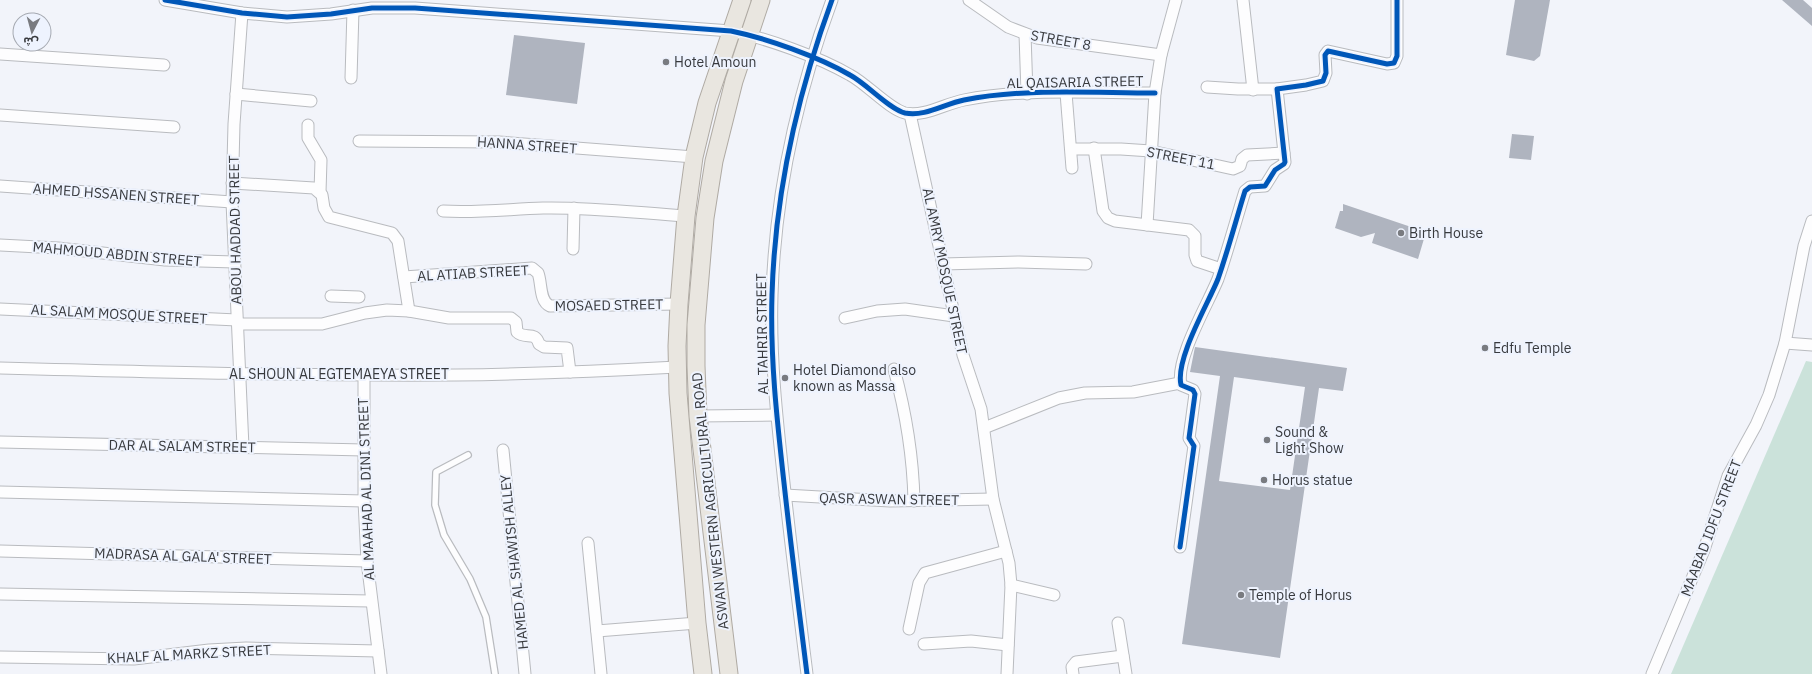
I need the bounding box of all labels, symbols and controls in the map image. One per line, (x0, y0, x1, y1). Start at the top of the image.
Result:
north arrow (12, 12, 52, 52)
street label: STREET 8 (1029, 26, 1093, 54)
text: ش (23, 34, 39, 50)
place label: Hotel Amoun (674, 53, 756, 71)
marker: Hotel Amoun (661, 57, 671, 67)
street label: AL QAISARIA STREET (1006, 72, 1144, 92)
street label: HANNA STREET (476, 133, 578, 157)
street label: STREET 11 (1145, 143, 1217, 173)
street label: ABOU HADDAD STREET (225, 155, 245, 305)
street label: AHMED HSSANEN STREET (32, 179, 200, 209)
street label: AL AMRY MOSQUE STREET (919, 186, 971, 356)
place label: Birth House (1409, 224, 1484, 242)
marker: Birth House (1396, 228, 1406, 238)
street label: MAHMOUD ABDIN STREET (32, 238, 202, 270)
street label: AL ATIAB STREET (417, 261, 529, 285)
street label: AL TAHRIR STREET (752, 273, 772, 395)
street label: MOSAED STREET (555, 295, 663, 315)
street label: AL SALAM MOSQUE STREET (30, 300, 208, 328)
place label: Edfu Temple (1493, 339, 1572, 357)
marker: Edfu Temple (1480, 343, 1490, 353)
place label: Hotel Diamond also known as Massa (793, 361, 916, 395)
street label: AL SHOUN AL EGTEMAEYA STREET (229, 365, 449, 383)
street label: ASWAN WESTERN AGRICULTURAL ROAD (688, 371, 732, 631)
marker: Hotel Diamond also known as Massa (780, 373, 790, 383)
street label: AL MAAHAD AL DINI STREET (354, 397, 378, 581)
place label: Sound & Light Show (1275, 423, 1344, 457)
marker: Sound & Light Show (1262, 435, 1272, 445)
street label: DAR AL SALAM STREET (108, 436, 256, 456)
street label: MAABAD IDFU STREET (1677, 457, 1745, 599)
place label: Horus statue (1272, 471, 1353, 489)
street label: HAMED AL SHAWISH ALLEY (496, 473, 532, 650)
marker: Horus statue (1259, 475, 1269, 485)
street label: QASR ASWAN STREET (819, 489, 959, 509)
street label: MADRASA AL GALA' STREET (94, 544, 272, 568)
place label: Temple of Horus (1249, 586, 1352, 604)
marker: Temple of Horus (1236, 590, 1246, 600)
street label: KHALF AL MARKZ STREET (107, 641, 271, 667)

